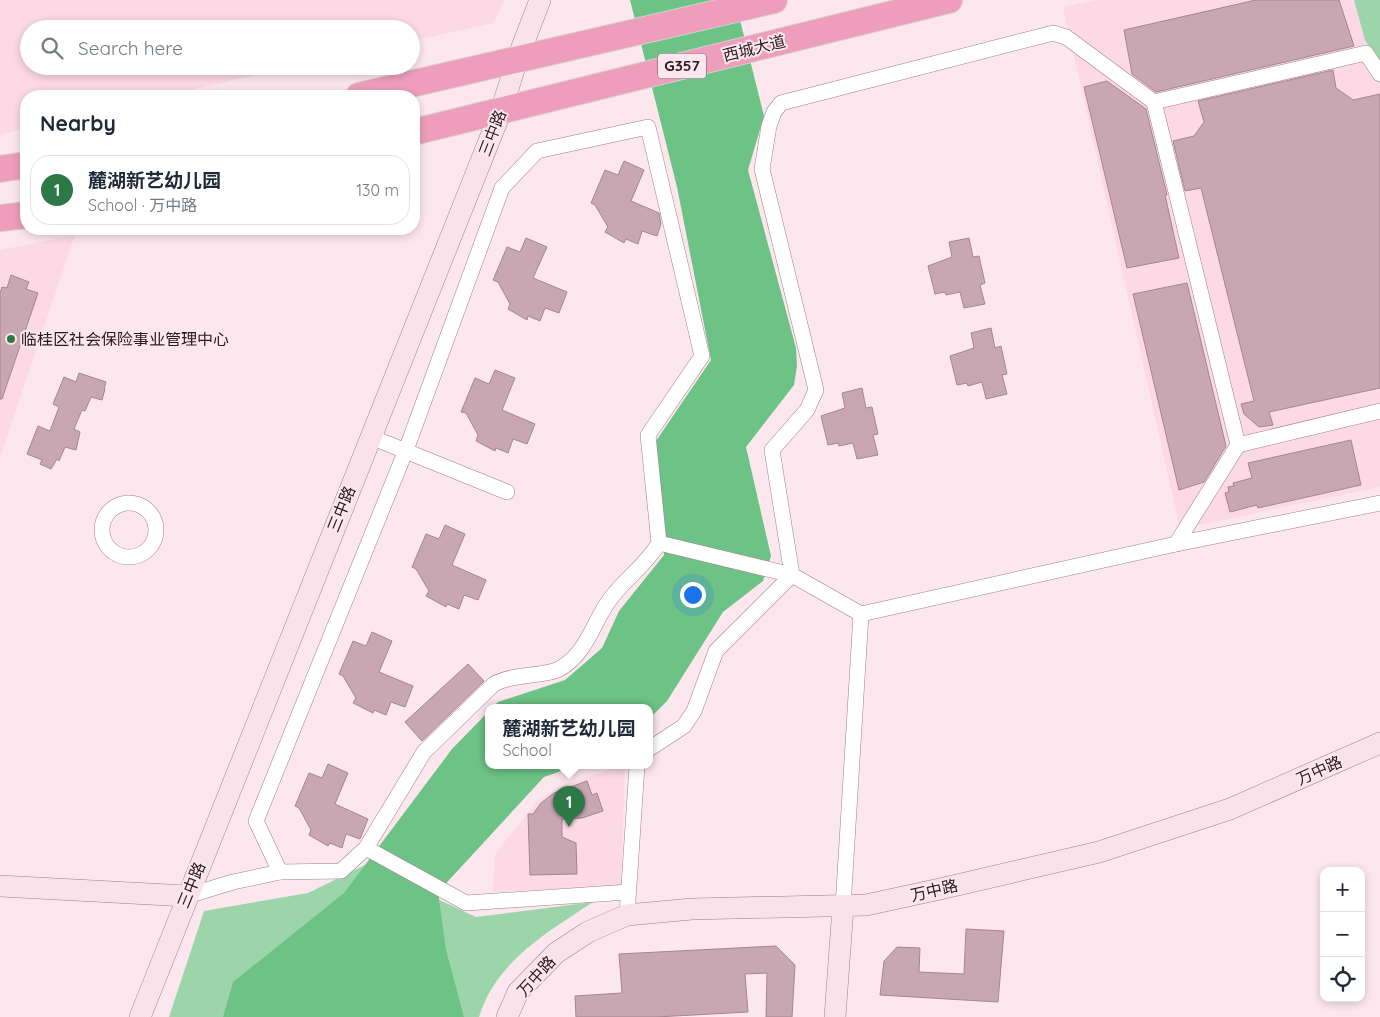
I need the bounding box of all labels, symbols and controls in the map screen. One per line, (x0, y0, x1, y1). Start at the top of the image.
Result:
search box (20, 20, 420, 75)
street label: 西城大道 (721, 31, 787, 65)
icon: search (38, 34, 66, 62)
text: Search here (78, 36, 183, 60)
road number: G357 (658, 54, 706, 78)
street label: 三中路 (474, 107, 510, 159)
text: Nearby (40, 110, 116, 136)
text: 麓湖新艺幼儿园 (88, 168, 221, 192)
text: 1 (54, 180, 60, 200)
text: 130 m (356, 180, 399, 200)
text: School · 万中路 (88, 195, 197, 215)
place label: 临桂区社会保险事业管理中心 (21, 329, 229, 349)
marker: 临桂区社会保险事业管理中心 (5, 333, 17, 345)
street label: 三中路 (323, 483, 359, 535)
your location (680, 582, 706, 608)
popup (485, 704, 653, 769)
text: 麓湖新艺幼儿园 (502, 716, 636, 740)
text: School (502, 740, 552, 760)
street label: 万中路 (1293, 751, 1345, 789)
pin: 1 (553, 786, 585, 827)
street label: 三中路 (173, 859, 209, 911)
map controls (1320, 867, 1365, 1002)
button: + (1320, 867, 1365, 912)
street label: 万中路 (908, 875, 960, 905)
button: − (1320, 912, 1365, 957)
street label: 万中路 (513, 951, 559, 1001)
button: locate (1320, 957, 1365, 1002)

